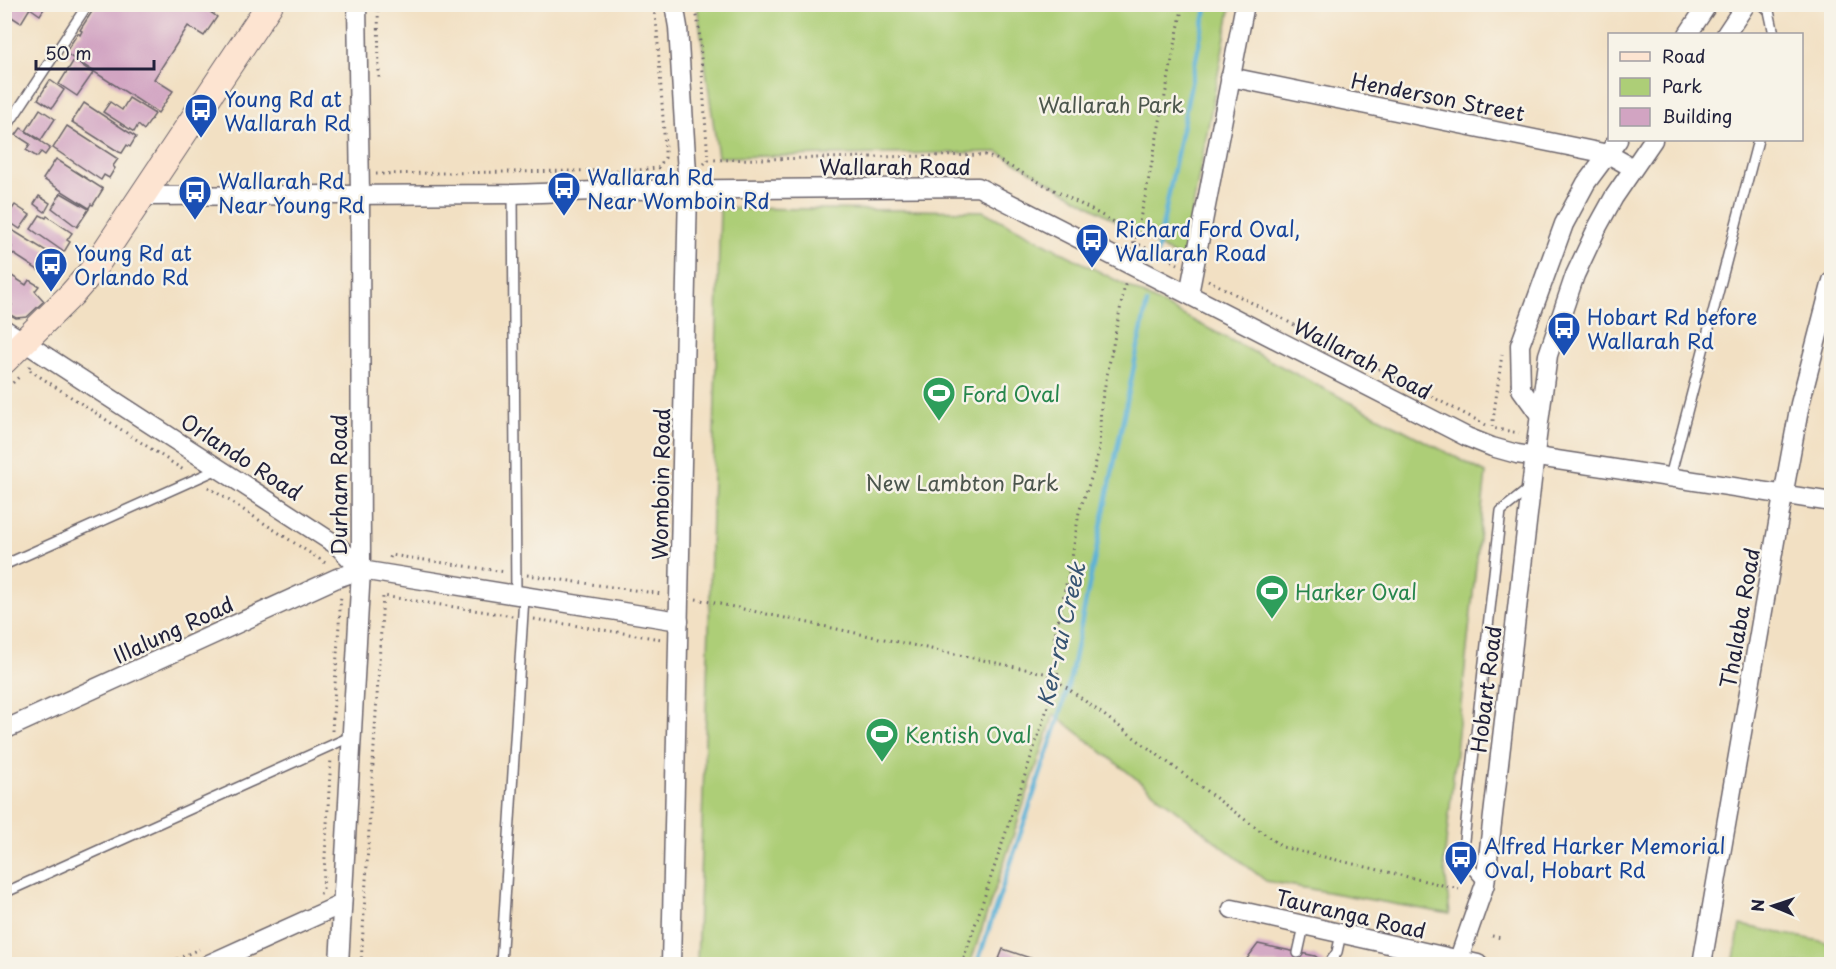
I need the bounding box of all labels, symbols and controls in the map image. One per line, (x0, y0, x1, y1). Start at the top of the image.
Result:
scale bar (36, 33, 154, 71)
legend (1608, 33, 1803, 141)
text: 50 m (45, 39, 92, 66)
text: Road (1662, 42, 1706, 69)
street label: Henderson Street (1348, 63, 1528, 129)
text: Park (1662, 72, 1702, 99)
place label: Young Rd at Wallarah Rd (224, 82, 351, 138)
park label: Wallarah Park (1038, 88, 1184, 120)
bus stop icon: Young Rd at Wallarah Rd (183, 92, 219, 139)
text: Building (1662, 102, 1732, 129)
street label: Wallarah Road (819, 150, 971, 182)
place label: Wallarah Rd Near Womboin Rd (587, 160, 770, 216)
place label: Wallarah Rd Near Young Rd (218, 164, 365, 220)
bus stop icon: Wallarah Rd Near Womboin Rd (546, 170, 582, 217)
bus stop icon: Wallarah Rd Near Young Rd (177, 174, 213, 221)
place label: Richard Ford Oval, Wallarah Road (1115, 212, 1300, 268)
bus stop icon: Richard Ford Oval, Wallarah Road (1074, 222, 1110, 269)
place label: Young Rd at Orlando Rd (74, 236, 192, 292)
bus stop icon: Young Rd at Orlando Rd (33, 246, 69, 293)
place label: Hobart Rd before Wallarah Rd (1587, 300, 1757, 356)
street label: Wallarah Road (1288, 309, 1438, 407)
bus stop icon: Hobart Rd before Wallarah Rd (1546, 310, 1582, 357)
sports icon: Ford Oval (921, 375, 957, 422)
place label: Ford Oval (962, 377, 1060, 409)
street label: Orlando Road (175, 405, 309, 507)
street label: Womboin Road (643, 408, 677, 560)
street label: Durham Road (322, 414, 354, 556)
park label: New Lambton Park (865, 466, 1059, 498)
street label: Thalaba Road (1711, 545, 1767, 691)
water label: Ker-rai Creek (1027, 557, 1093, 709)
sports icon: Harker Oval (1254, 573, 1290, 620)
place label: Harker Oval (1295, 575, 1417, 607)
street label: Illalung Road (108, 587, 238, 671)
street label: Hobart Road (1461, 624, 1509, 754)
sports icon: Kentish Oval (864, 716, 900, 763)
place label: Kentish Oval (905, 718, 1032, 750)
place label: Alfred Harker Memorial Oval, Hobart Rd (1484, 829, 1725, 885)
bus stop icon: Alfred Harker Memorial Oval, Hobart Rd (1443, 839, 1479, 886)
north arrow (1743, 876, 1803, 936)
street label: Tauranga Road (1273, 880, 1429, 946)
text: N (1745, 899, 1769, 912)

